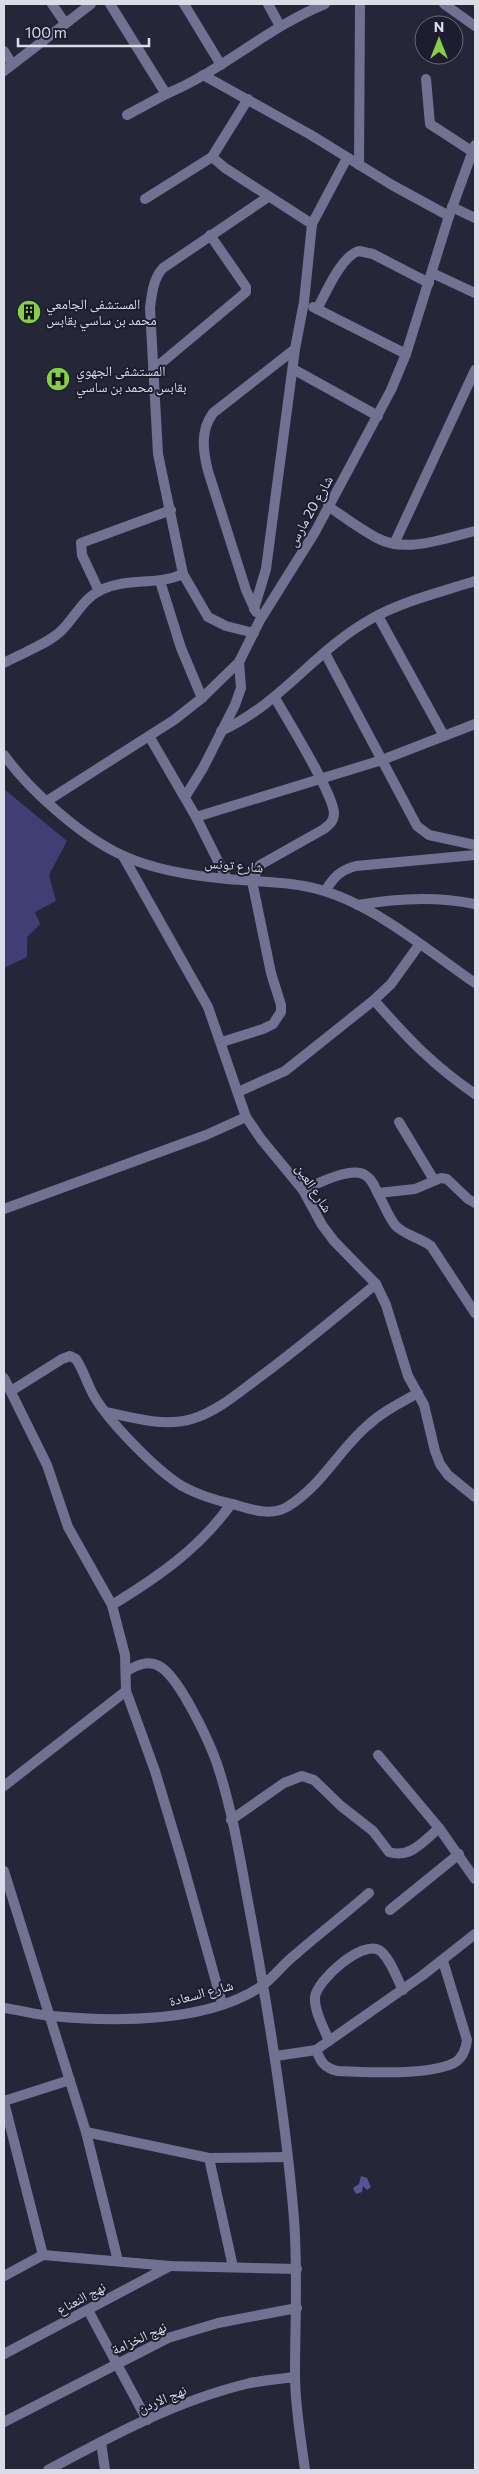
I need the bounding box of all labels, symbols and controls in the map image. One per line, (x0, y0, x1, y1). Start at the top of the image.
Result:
scale bar (18, 15, 149, 47)
north arrow (414, 15, 464, 65)
text: N (434, 18, 444, 35)
text: 100 m (25, 23, 67, 41)
place label: المستشفى الجامعي محمد بن ساسي بقابس (46, 295, 157, 332)
building icon: المستشفى الجامعي محمد بن ساسي بقابس (16, 299, 42, 325)
place label: المستشفى الجهوي بقابس محمد بن ساسي (76, 362, 187, 399)
hospital icon: المستشفى الجهوي بقابس محمد بن ساسي (45, 366, 71, 392)
street label: شارع 20 مارس (283, 472, 338, 550)
street label: شارع تونس (204, 853, 264, 878)
street label: شارع العين (291, 1160, 336, 1216)
street label: شارع السعادة (167, 1976, 235, 2011)
street label: نهج النعناع (53, 2277, 109, 2319)
street label: نهج الخزامة (109, 2317, 170, 2359)
street label: نهج الاردن (135, 2381, 190, 2418)

